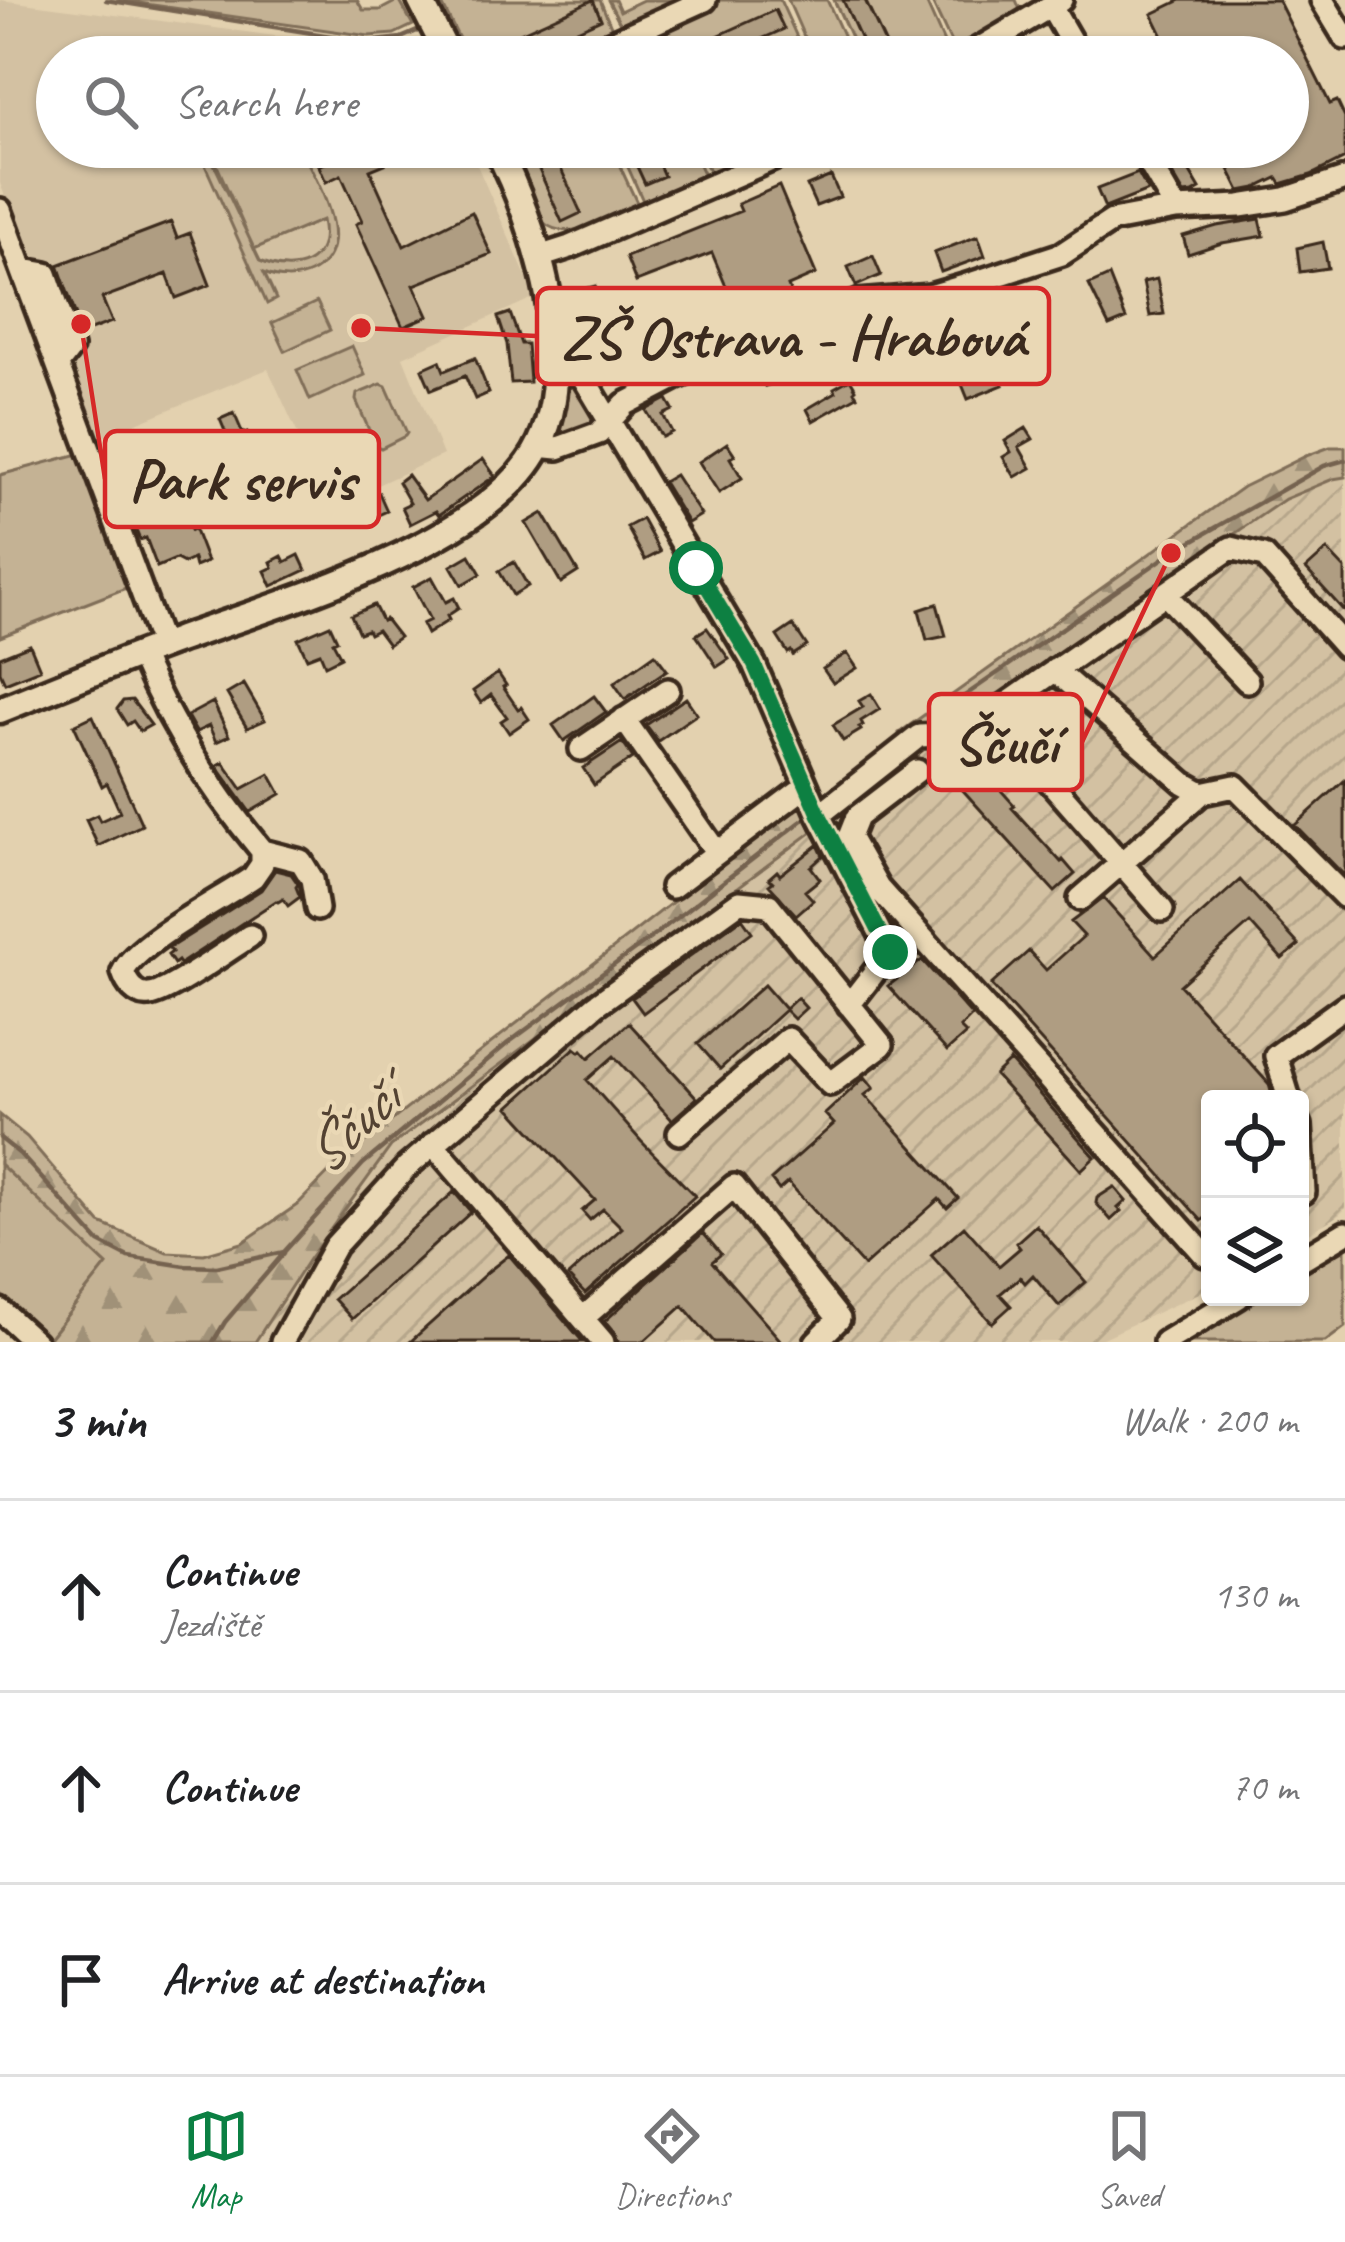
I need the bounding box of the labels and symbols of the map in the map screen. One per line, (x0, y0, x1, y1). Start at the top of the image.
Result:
callout: ZŠ Ostrava - Hrabová (537, 288, 1049, 384)
text: ZŠ Ostrava - Hrabová (561, 299, 1031, 375)
callout: Park servis (105, 431, 379, 527)
text: Park servis (129, 442, 361, 518)
route start (669, 541, 723, 595)
callout: Ščučí (929, 694, 1082, 790)
text: Ščučí (952, 705, 1069, 781)
route end (863, 925, 917, 979)
water label: Ščučí (287, 1049, 430, 1190)

